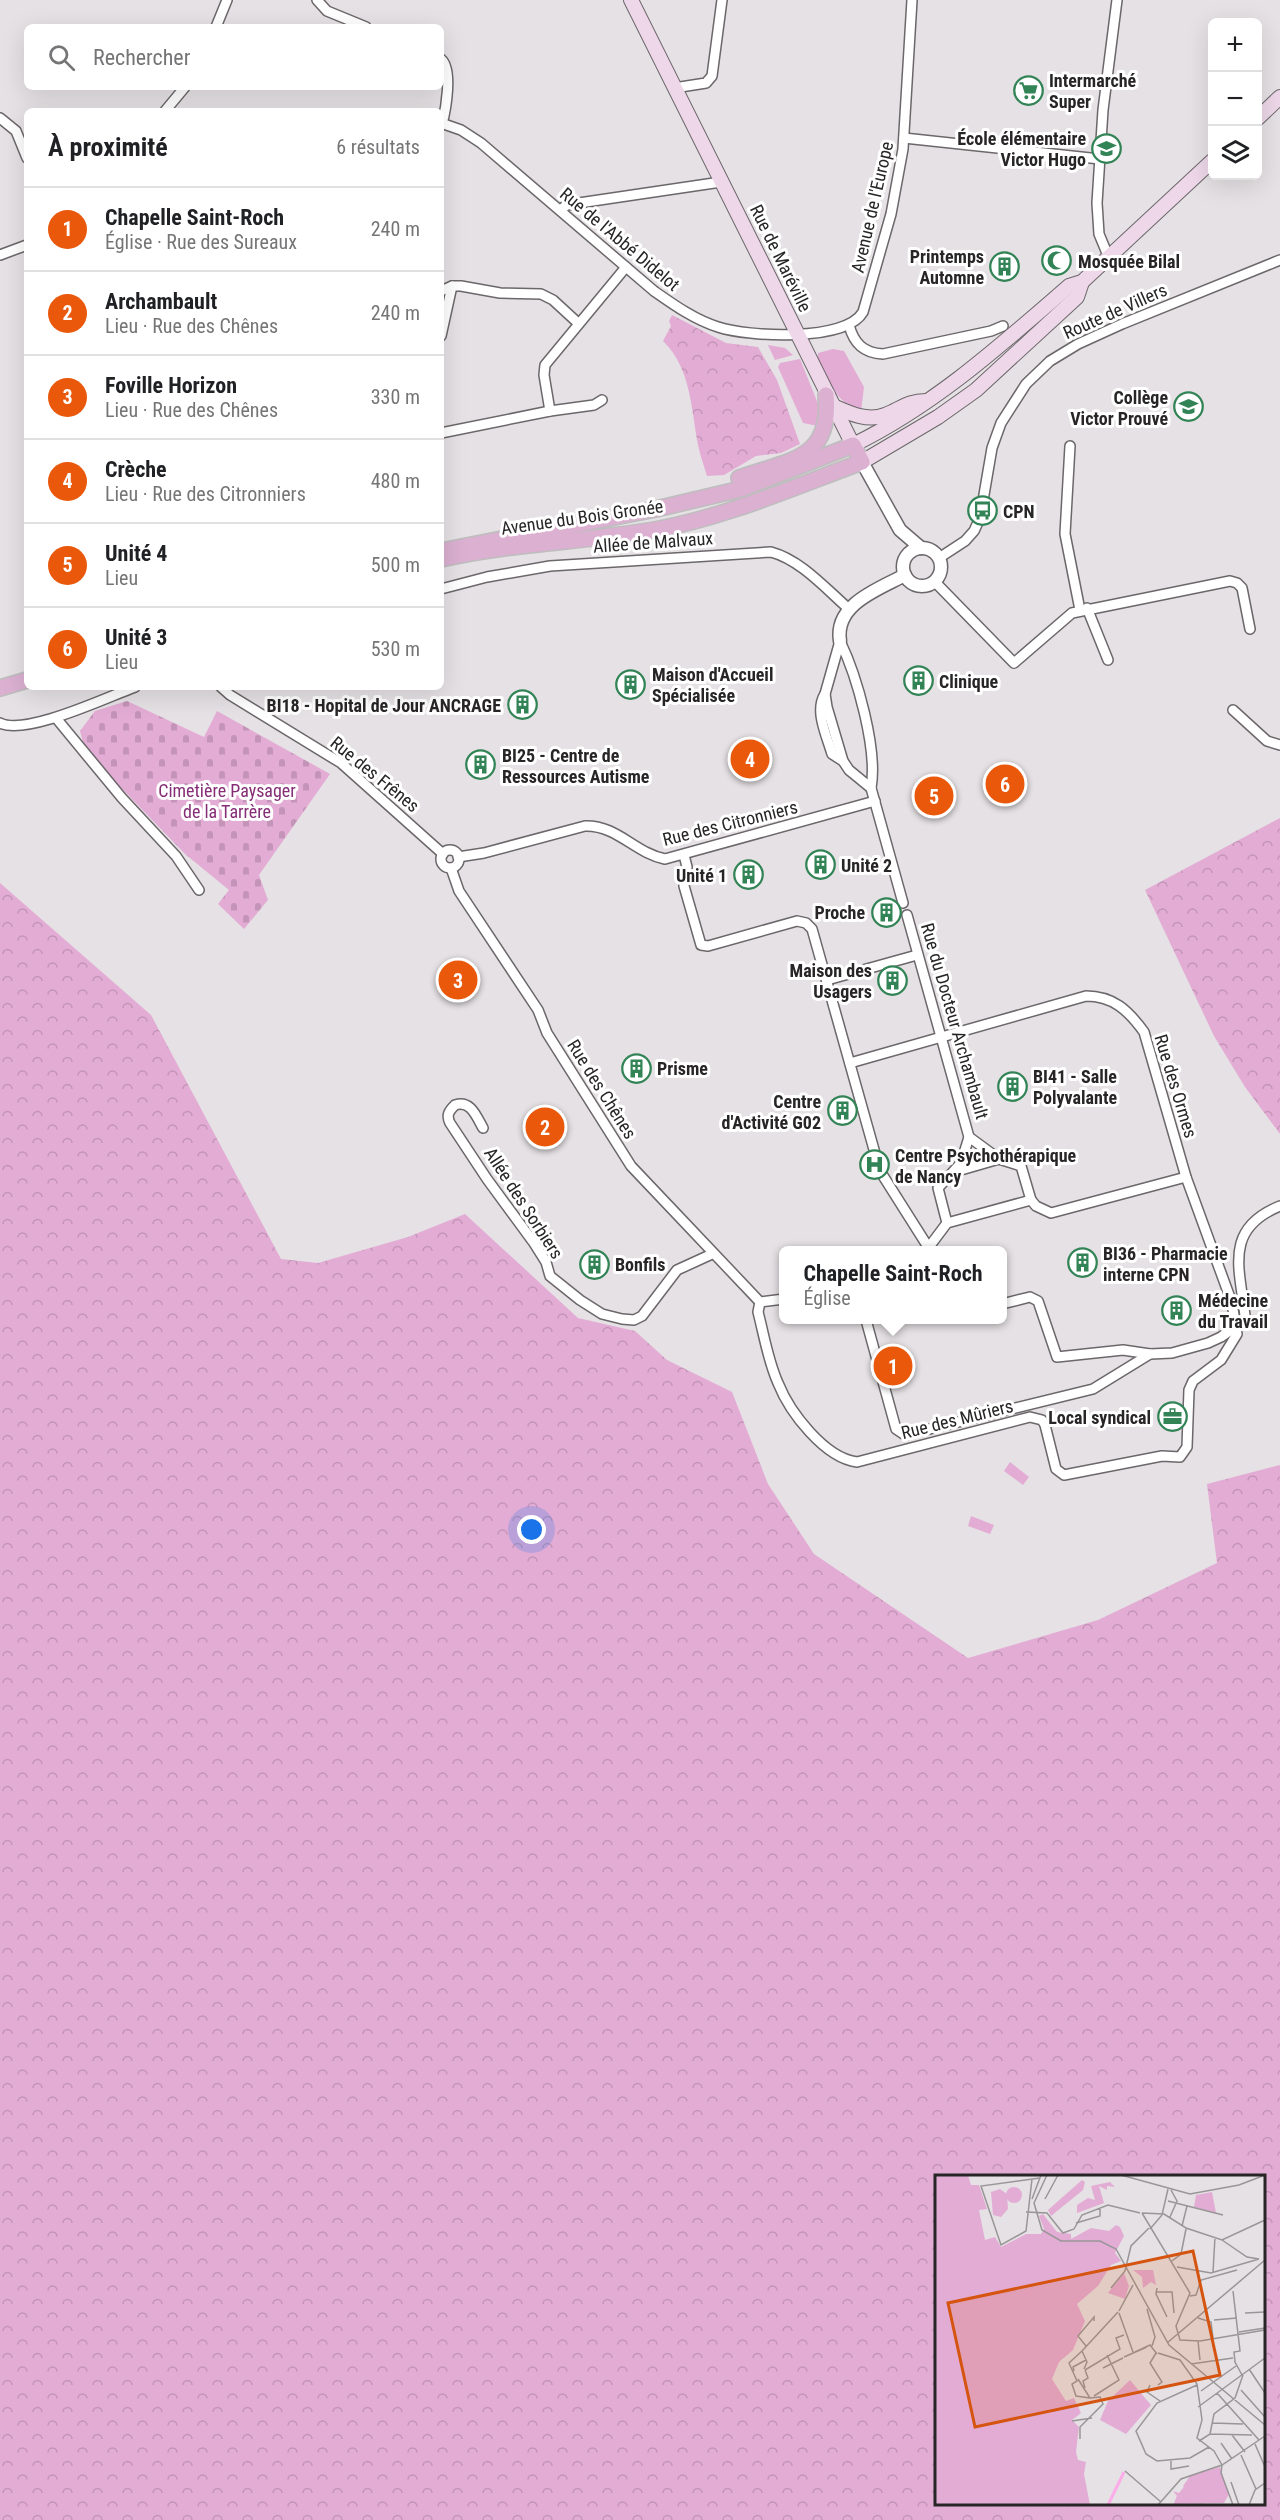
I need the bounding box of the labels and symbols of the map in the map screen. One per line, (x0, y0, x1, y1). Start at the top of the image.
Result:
place label: Intermarché Super (1049, 70, 1137, 112)
supermarket icon: Intermarché Super (1012, 74, 1044, 106)
place label: École élémentaire Victor Hugo (957, 128, 1086, 170)
school or university icon: École élémentaire Victor Hugo (1091, 132, 1123, 164)
street label: Avenue de l'Europe (847, 139, 897, 275)
street label: Rue de l'Abbé Didelot (556, 183, 684, 295)
street label: Rue de Maréville (746, 201, 816, 315)
mosque icon: Mosquée Bilal (1041, 245, 1073, 277)
place label: Printemps Automne (910, 246, 984, 288)
building icon: Printemps Automne (989, 250, 1021, 282)
place label: Mosquée Bilal (1078, 251, 1180, 272)
street label: Route de Villers (1060, 279, 1170, 343)
place label: Collège Victor Prouvé (1070, 387, 1168, 429)
school or university icon: Collège Victor Prouvé (1173, 391, 1205, 423)
street label: Avenue du Bois Gronée (500, 495, 664, 539)
bus stop icon: CPN (966, 495, 998, 527)
place label: CPN (1003, 501, 1035, 522)
street label: Allée de Malvaux (592, 527, 714, 557)
place label: Maison d'Accueil Spécialisée (652, 664, 773, 706)
building icon: Clinique (902, 665, 934, 697)
building icon: Maison d'Accueil Spécialisée (615, 668, 647, 700)
place label: Clinique (939, 671, 999, 692)
building icon: BI18 - Hopital de Jour ANCRAGE (506, 689, 538, 721)
place label: BI18 - Hopital de Jour ANCRAGE (267, 695, 501, 716)
street label: Rue des Frênes (326, 732, 424, 816)
pin: 4 (730, 736, 770, 782)
place label: BI25 - Centre de Ressources Autisme (502, 745, 650, 787)
building icon: BI25 - Centre de Ressources Autisme (465, 749, 497, 781)
pin: 6 (986, 762, 1024, 806)
pin: 5 (914, 774, 954, 818)
park label: Cimetière Paysager de la Tarrère (158, 780, 296, 822)
street label: Rue des Citronniers (660, 796, 800, 850)
building icon: Unité 2 (804, 849, 836, 881)
place label: Unité 2 (841, 855, 892, 876)
building icon: Unité 1 (732, 859, 764, 891)
place label: Unité 1 (676, 865, 727, 886)
building icon: Proche (870, 896, 902, 928)
place label: Proche (814, 902, 865, 923)
street label: Rue du Docteur Archambault (917, 921, 993, 1121)
pin: 3 (438, 958, 478, 1002)
place label: Maison des Usagers (789, 960, 872, 1002)
building icon: Maison des Usagers (877, 964, 909, 996)
street label: Rue des Ormes (1150, 1032, 1202, 1140)
street label: Rue des Chênes (563, 1035, 641, 1143)
building icon: Prisme (620, 1052, 652, 1084)
place label: Prisme (657, 1058, 708, 1079)
place label: BI41 - Salle Polyvalante (1033, 1066, 1117, 1108)
building icon: BI41 - Salle Polyvalante (996, 1070, 1028, 1102)
place label: Centre d'Activité G02 (722, 1091, 821, 1133)
building icon: Centre d'Activité G02 (826, 1095, 858, 1127)
pin: 2 (526, 1104, 564, 1150)
street label: Allée des Sorbiers (480, 1143, 568, 1263)
place label: Centre Psychothérapique de Nancy (895, 1145, 1077, 1187)
hospital icon: Centre Psychothérapique de Nancy (858, 1149, 890, 1181)
place label: BI36 - Pharmacie interne CPN (1103, 1243, 1228, 1285)
building icon: BI36 - Pharmacie interne CPN (1066, 1247, 1098, 1279)
building icon: Bonfils (578, 1248, 610, 1280)
place label: Bonfils (615, 1254, 665, 1275)
place label: Médecine du Travail (1198, 1290, 1268, 1332)
building icon: Médecine du Travail (1161, 1294, 1193, 1326)
pin: 1 (874, 1344, 912, 1388)
street label: Rue des Mûriers (899, 1395, 1015, 1443)
office icon: Local syndical (1156, 1401, 1188, 1433)
place label: Local syndical (1048, 1407, 1151, 1428)
your location (517, 1515, 546, 1544)
inset map (935, 2175, 1265, 2505)

